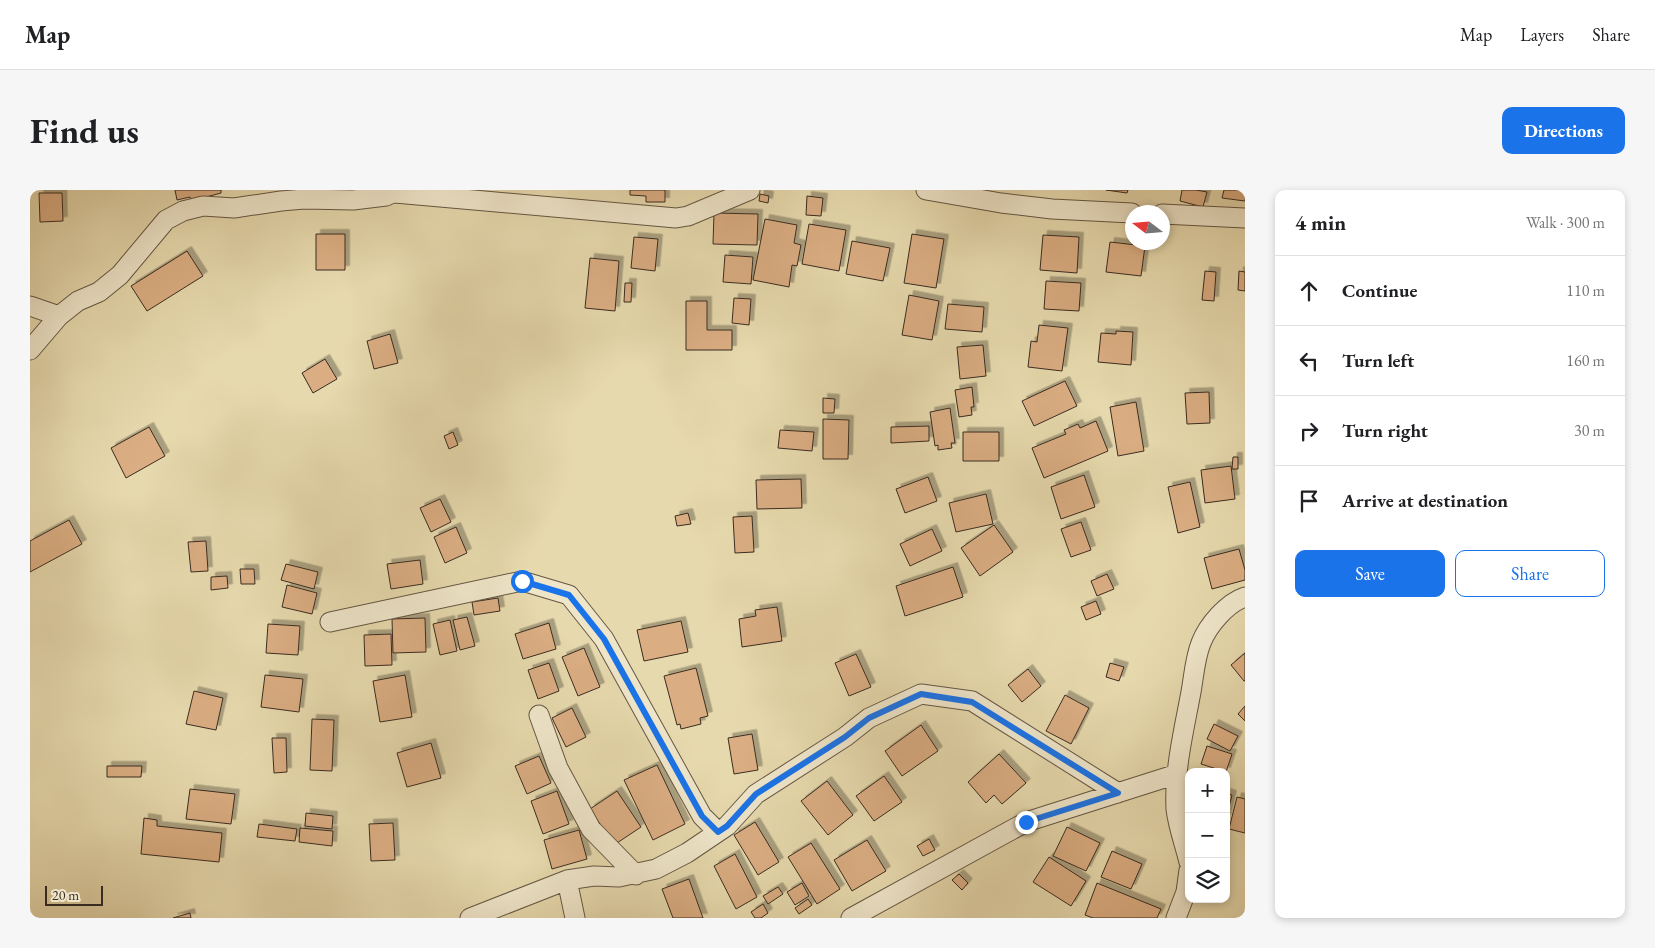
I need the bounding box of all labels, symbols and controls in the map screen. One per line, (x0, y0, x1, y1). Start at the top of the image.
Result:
text: Map (25, 19, 70, 50)
text: Map (1460, 23, 1492, 46)
text: Layers (1520, 23, 1564, 46)
text: Share (1592, 23, 1630, 46)
button: Directions (1502, 107, 1625, 154)
text: Find us (30, 108, 139, 153)
north arrow (1125, 205, 1170, 250)
text: 4 min (1295, 209, 1346, 236)
text: Walk · 300 m (1526, 212, 1605, 233)
icon: ahead (1295, 277, 1323, 305)
text: Continue (1342, 278, 1417, 303)
text: 110 m (1566, 280, 1605, 301)
icon: left (1295, 347, 1323, 375)
text: Turn left (1342, 348, 1414, 373)
text: 160 m (1566, 350, 1605, 371)
icon: right (1295, 417, 1323, 445)
text: Turn right (1342, 418, 1428, 443)
text: 30 m (1574, 420, 1605, 441)
icon: arrive (1295, 487, 1323, 515)
text: Arrive at destination (1342, 488, 1508, 513)
button: Save (1295, 550, 1445, 597)
button: Share (1455, 550, 1605, 597)
route start (511, 570, 534, 593)
map controls (1185, 768, 1230, 903)
button: + (1185, 768, 1230, 813)
route end (1015, 811, 1038, 834)
button: − (1185, 813, 1230, 858)
button: layers (1185, 858, 1230, 903)
scale bar (45, 883, 102, 906)
text: 20 m (52, 886, 79, 904)

